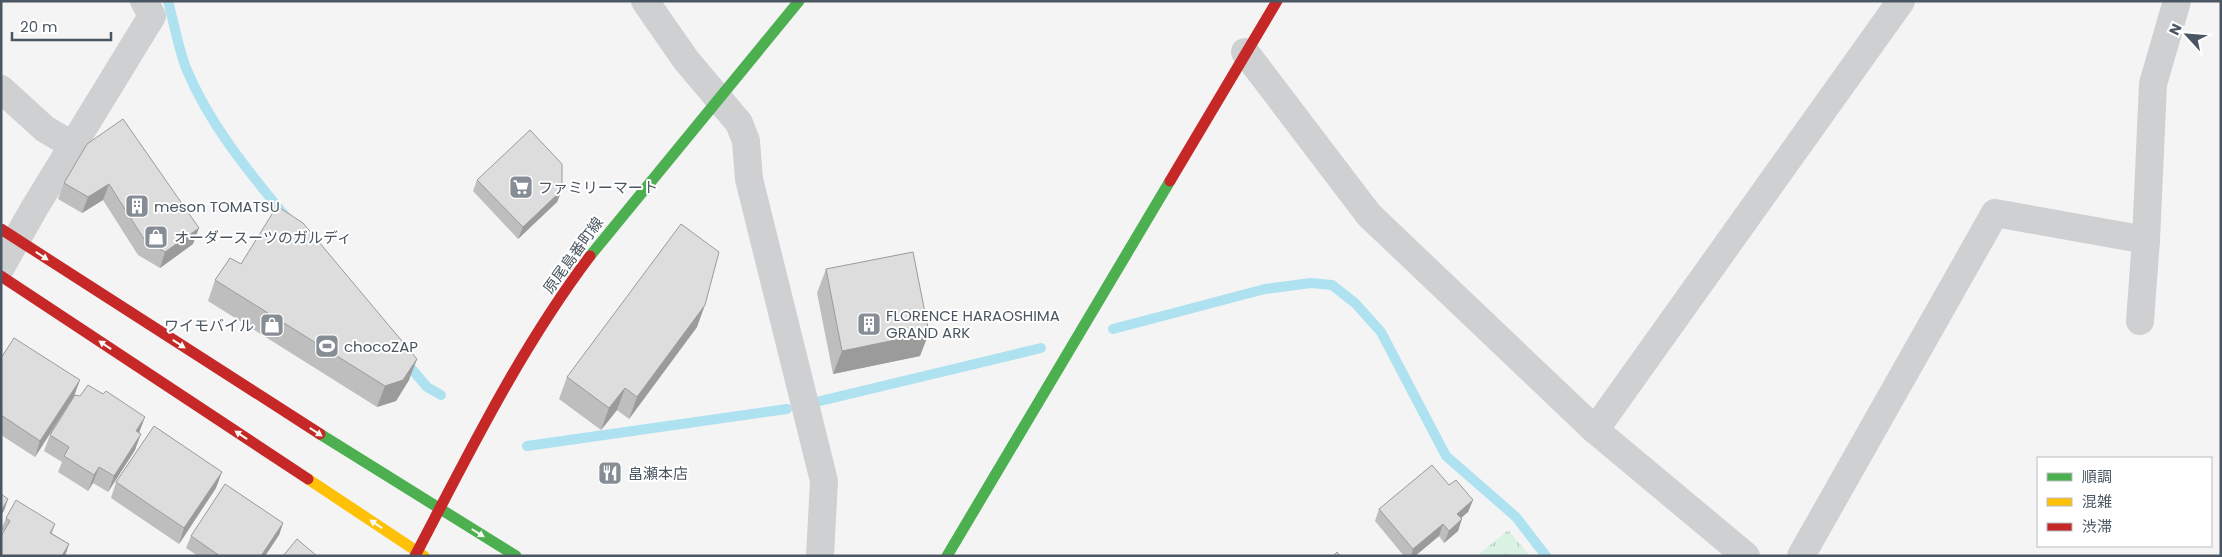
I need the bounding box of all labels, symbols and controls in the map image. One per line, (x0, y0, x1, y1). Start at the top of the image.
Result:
scale bar (12, 10, 111, 42)
north arrow (2162, 10, 2212, 60)
text: 20 m (20, 16, 58, 37)
text: N (2164, 20, 2187, 38)
supermarket icon: ファミリーマート (508, 174, 534, 200)
place label: ファミリーマート (538, 177, 658, 198)
building icon: meson TOMATSU (124, 193, 150, 219)
place label: meson TOMATSU (154, 196, 280, 217)
street label: 原尾島番町線 (538, 212, 608, 298)
shop icon: オーダースーツのガルディ (143, 224, 169, 250)
place label: オーダースーツのガルディ (174, 227, 352, 248)
one-way arrow (36, 251, 49, 261)
place label: FLORENCE HARAOSHIMA GRAND ARK (886, 305, 1060, 343)
building icon: FLORENCE HARAOSHIMA GRAND ARK (856, 311, 882, 337)
shop icon: ワイモバイル (259, 312, 285, 338)
place label: ワイモバイル (164, 315, 254, 336)
sports icon: chocoZAP (314, 333, 340, 359)
place label: chocoZAP (344, 336, 418, 357)
one-way arrow (172, 339, 186, 349)
one-way arrow (99, 340, 112, 350)
one-way arrow (309, 427, 322, 436)
one-way arrow (234, 430, 248, 440)
legend (2037, 457, 2212, 547)
restaurant icon: 畠瀬本店 (597, 460, 623, 486)
place label: 畠瀬本店 (628, 463, 688, 484)
text: 順調 (2082, 466, 2112, 487)
text: 混雑 (2082, 491, 2112, 512)
text: 渋滞 (2082, 516, 2112, 537)
one-way arrow (370, 520, 383, 529)
one-way arrow (472, 528, 485, 537)

